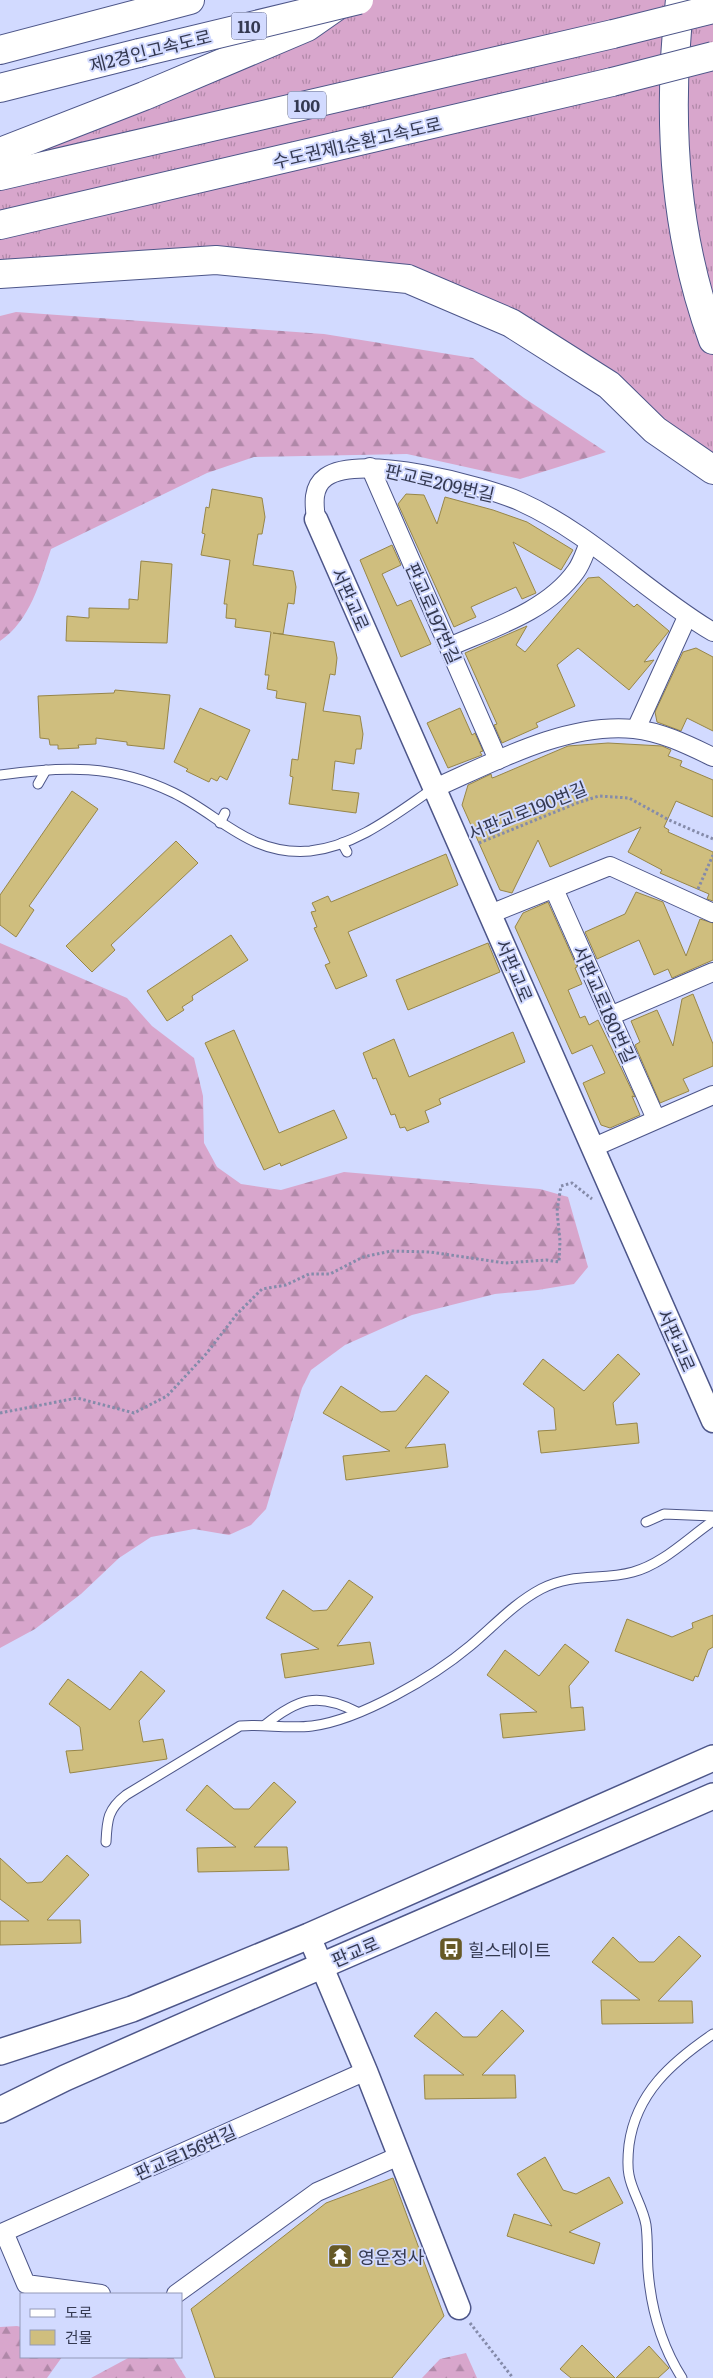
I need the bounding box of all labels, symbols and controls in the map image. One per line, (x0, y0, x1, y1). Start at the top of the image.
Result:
road number: 110 (232, 12, 266, 40)
street label: 제2경인고속도로 (86, 22, 214, 78)
road number: 100 (288, 92, 326, 118)
street label: 수도권제1순환고속도로 (270, 109, 444, 175)
street label: 판교로209번길 (383, 456, 497, 508)
street label: 판교로197번길 (400, 558, 468, 668)
street label: 서판교로 (325, 563, 377, 635)
street label: 서판교로190번길 (463, 774, 591, 846)
street label: 서판교로 (490, 934, 540, 1006)
street label: 서판교로180번길 (567, 940, 643, 1068)
street label: 서판교로 (651, 1304, 703, 1376)
street label: 판교로 (327, 1929, 383, 1973)
bus stop icon: 힐스테이트 (438, 1936, 464, 1962)
place label: 힐스테이트 (468, 1936, 551, 1963)
street label: 판교로156번길 (130, 2118, 240, 2186)
temple icon: 영운정사 (327, 2243, 353, 2269)
place label: 영운정사 (358, 2243, 425, 2270)
legend (20, 2293, 182, 2358)
text: 도로 (65, 2300, 93, 2323)
text: 건물 (65, 2325, 93, 2348)

